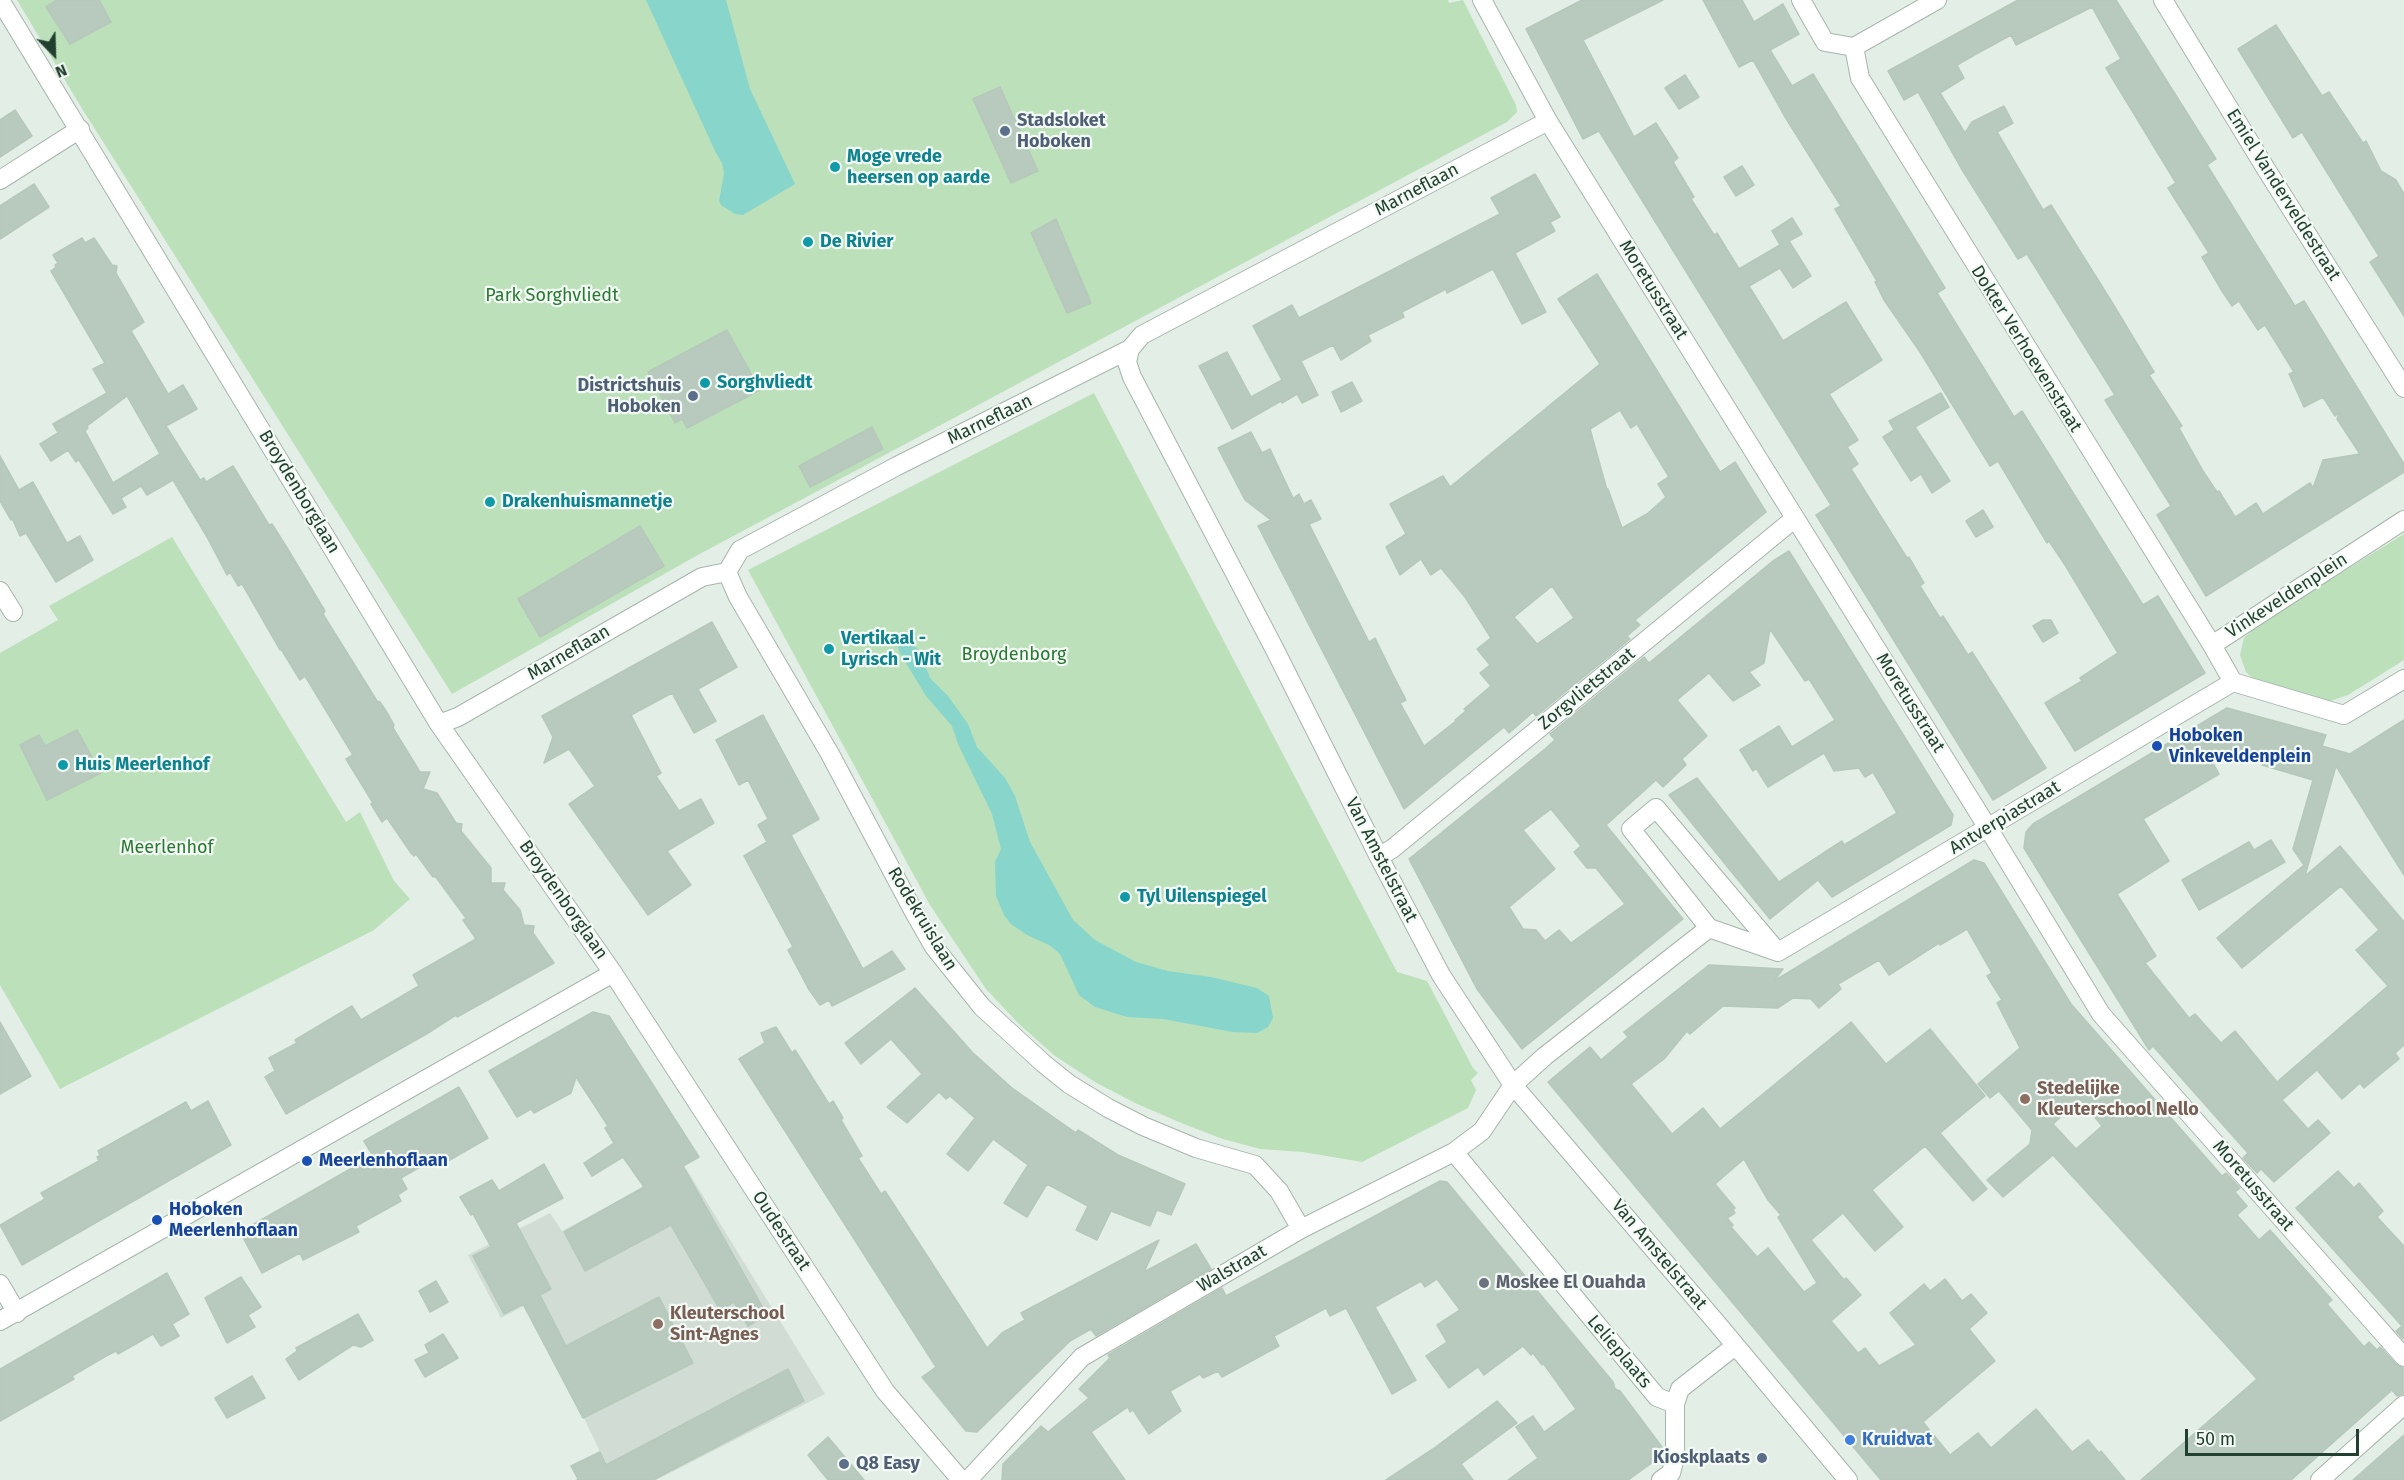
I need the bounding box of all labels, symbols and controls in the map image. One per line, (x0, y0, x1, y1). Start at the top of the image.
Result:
north arrow (24, 24, 84, 84)
text: N (53, 60, 70, 82)
street label: Emiel Vanderveldestraat (2221, 105, 2345, 285)
place label: Stadsloket Hoboken (1017, 110, 1106, 152)
marker: Stadsloket Hoboken (998, 124, 1012, 138)
place label: Moge vrede heersen op aarde (847, 146, 990, 188)
street label: Marneflaan (1371, 159, 1463, 221)
marker: Moge vrede heersen op aarde (828, 160, 842, 174)
place label: De Rivier (820, 231, 894, 253)
marker: De Rivier (801, 235, 815, 249)
street label: Moretusstraat (1614, 236, 1692, 344)
street label: Dokter Verhoevenstraat (1966, 262, 2086, 436)
park label: Park Sorghvliedt (485, 285, 619, 307)
place label: Sorghvliedt (717, 372, 812, 394)
place label: Districtshuis Hoboken (578, 375, 681, 418)
marker: Sorghvliedt (698, 376, 712, 390)
marker: Districtshuis Hoboken (686, 389, 700, 403)
street label: Marneflaan (944, 390, 1036, 450)
street label: Broydenborglaan (254, 426, 344, 558)
place label: Drakenhuismannetje (502, 491, 672, 513)
marker: Drakenhuismannetje (483, 495, 497, 509)
street label: Vinkeveldenplein (2222, 549, 2352, 643)
street label: Marneflaan (524, 621, 614, 685)
place label: Vertikaal - Lyrisch - Wit (841, 628, 941, 670)
marker: Vertikaal - Lyrisch - Wit (822, 642, 836, 656)
street label: Zorgvlietstraat (1534, 643, 1640, 735)
park label: Broydenborg (962, 644, 1066, 666)
street label: Moretusstraat (1871, 649, 1949, 757)
place label: Hoboken Vinkeveldenplein (2169, 725, 2311, 768)
marker: Hoboken Vinkeveldenplein (2150, 739, 2164, 753)
place label: Huis Meerlenhof (75, 754, 209, 776)
marker: Huis Meerlenhof (56, 758, 70, 772)
street label: Antverpiastraat (1946, 776, 2064, 860)
street label: Van Amstelstraat (1340, 794, 1422, 926)
street label: Broydenborglaan (514, 836, 612, 964)
park label: Meerlenhof (120, 837, 214, 859)
street label: Rodekruislaan (883, 863, 961, 975)
place label: Tyl Uilenspiegel (1137, 886, 1267, 908)
marker: Tyl Uilenspiegel (1118, 890, 1132, 904)
place label: Stedelijke Kleuterschool Nello (2037, 1078, 2199, 1120)
marker: Stedelijke Kleuterschool Nello (2018, 1092, 2032, 1106)
street label: Moretusstraat (2208, 1136, 2298, 1236)
place label: Meerlenhoflaan (319, 1150, 448, 1172)
marker: Meerlenhoflaan (300, 1154, 314, 1168)
street label: Oudestraat (747, 1187, 815, 1275)
street label: Van Amstelstraat (1607, 1196, 1711, 1314)
place label: Hoboken Meerlenhoflaan (169, 1199, 298, 1242)
marker: Hoboken Meerlenhoflaan (150, 1213, 164, 1227)
street label: Walstraat (1194, 1241, 1270, 1297)
place label: Moskee El Ouahda (1496, 1272, 1646, 1294)
marker: Moskee El Ouahda (1477, 1276, 1491, 1290)
place label: Kleuterschool Sint-Agnes (670, 1303, 785, 1346)
street label: Lelieplaats (1582, 1311, 1656, 1393)
marker: Kleuterschool Sint-Agnes (651, 1317, 665, 1331)
scale bar (2188, 1417, 2362, 1455)
text: 50 m (2196, 1428, 2235, 1450)
place label: Kruidvat (1862, 1429, 1932, 1451)
marker: Kruidvat (1843, 1433, 1857, 1447)
place label: Kioskplaats (1653, 1447, 1750, 1469)
marker: Kioskplaats (1755, 1451, 1769, 1465)
place label: Q8 Easy (856, 1453, 920, 1475)
marker: Q8 Easy (837, 1457, 851, 1471)

